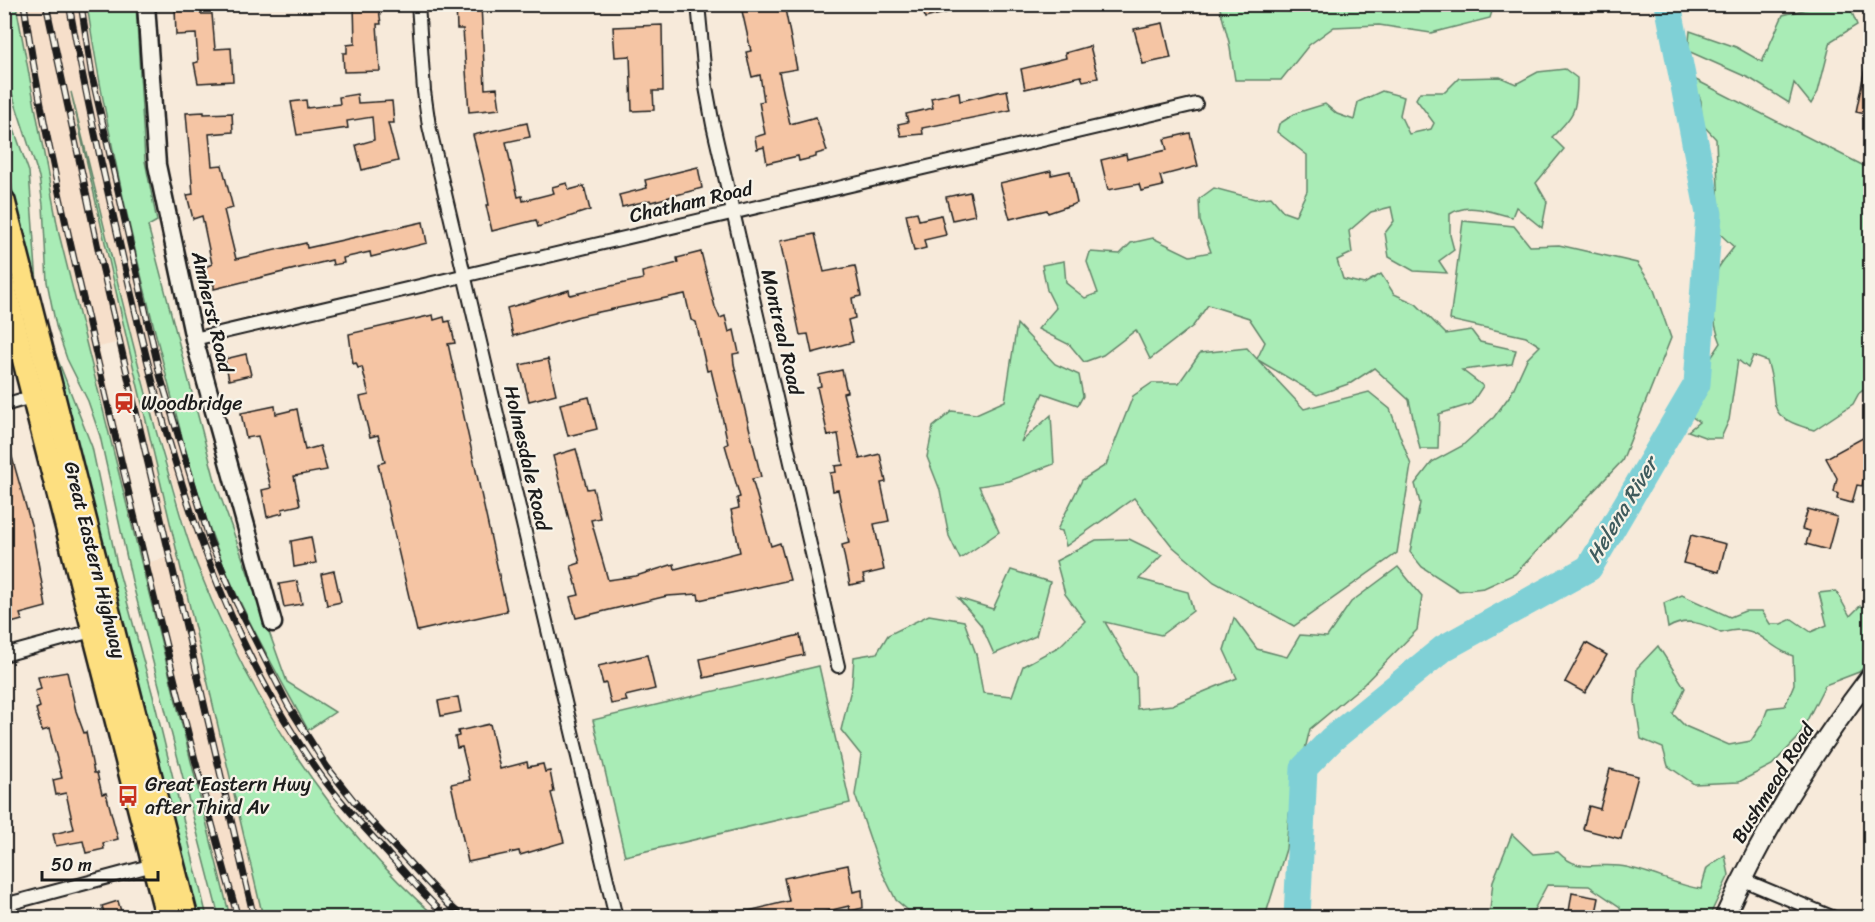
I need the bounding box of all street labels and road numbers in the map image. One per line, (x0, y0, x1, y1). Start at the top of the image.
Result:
street label: Chatham Road (626, 171, 757, 233)
street label: Amherst Road (181, 247, 243, 378)
street label: Montreal Road (751, 266, 814, 400)
street label: Holmesdale Road (493, 382, 561, 536)
street label: Great Eastern Highway (54, 458, 137, 663)
street label: Bushmead Road (1722, 714, 1825, 851)

